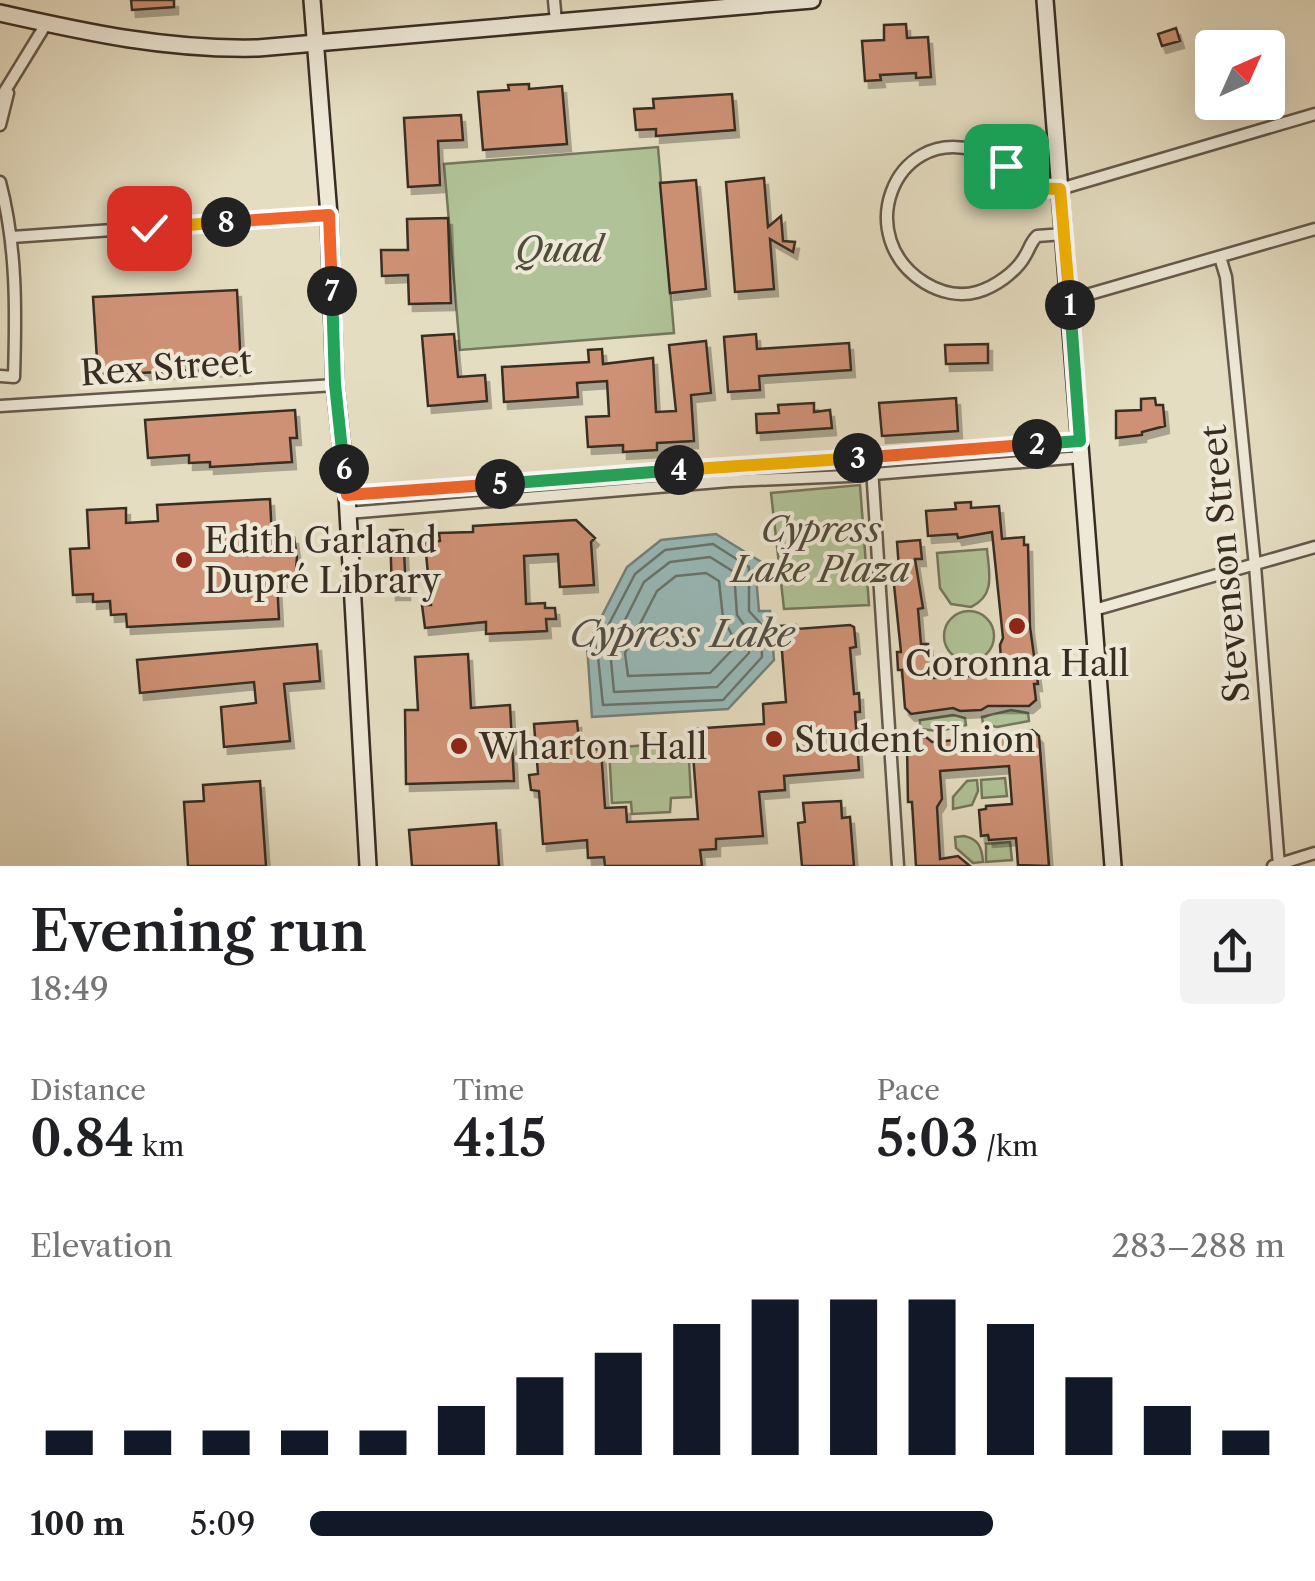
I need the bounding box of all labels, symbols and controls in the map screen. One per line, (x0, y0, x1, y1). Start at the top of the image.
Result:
north arrow (1195, 30, 1285, 120)
map controls (1195, 30, 1285, 120)
pin (964, 124, 1049, 209)
icon: arrive (979, 139, 1034, 194)
pin (107, 186, 192, 271)
pin: 8 (201, 197, 251, 247)
icon: check (122, 201, 177, 256)
text: 8 (217, 205, 235, 239)
park label: Quad (515, 228, 606, 271)
pin: 7 (307, 266, 357, 316)
text: 7 (325, 274, 339, 308)
pin: 1 (1045, 280, 1095, 330)
text: 1 (1064, 288, 1076, 322)
street label: Rex Street (79, 340, 254, 394)
pin: 2 (1012, 419, 1062, 469)
street label: Stevenson Street (1191, 423, 1259, 705)
text: 2 (1029, 427, 1045, 461)
pin: 3 (833, 433, 883, 483)
text: 3 (850, 441, 866, 475)
pin: 6 (319, 444, 369, 494)
pin: 4 (654, 445, 704, 495)
text: 6 (336, 452, 352, 486)
text: 4 (671, 453, 687, 487)
pin: 5 (475, 459, 525, 509)
text: 5 (492, 467, 508, 501)
park label: Cypress Lake Plaza (729, 508, 911, 591)
place label: Edith Garland Dupré Library (204, 519, 441, 602)
marker: Edith Garland Dupré Library (173, 549, 195, 571)
water label: Cypress Lake (569, 610, 796, 657)
marker: Coronna Hall (1006, 615, 1028, 637)
place label: Coronna Hall (905, 642, 1129, 685)
place label: Student Union (794, 718, 1036, 761)
place label: Wharton Hall (478, 725, 707, 768)
marker: Student Union (763, 728, 785, 750)
marker: Wharton Hall (448, 735, 470, 757)
text: Evening run (30, 898, 367, 965)
button: share (1180, 899, 1285, 1004)
text: 18:49 (30, 969, 109, 1008)
text: Distance (30, 1073, 146, 1107)
text: Time (453, 1073, 524, 1107)
text: Pace (877, 1073, 940, 1107)
text: 0.84 (30, 1107, 134, 1169)
text: 4:15 (453, 1107, 547, 1169)
text: 5:03 (877, 1107, 978, 1169)
text: km (134, 1129, 184, 1163)
text: /km (978, 1129, 1038, 1163)
text: Elevation (30, 1226, 173, 1265)
text: 283–288 m (1112, 1226, 1285, 1265)
text: 100 m (30, 1504, 125, 1543)
text: 5:09 (190, 1504, 255, 1543)

